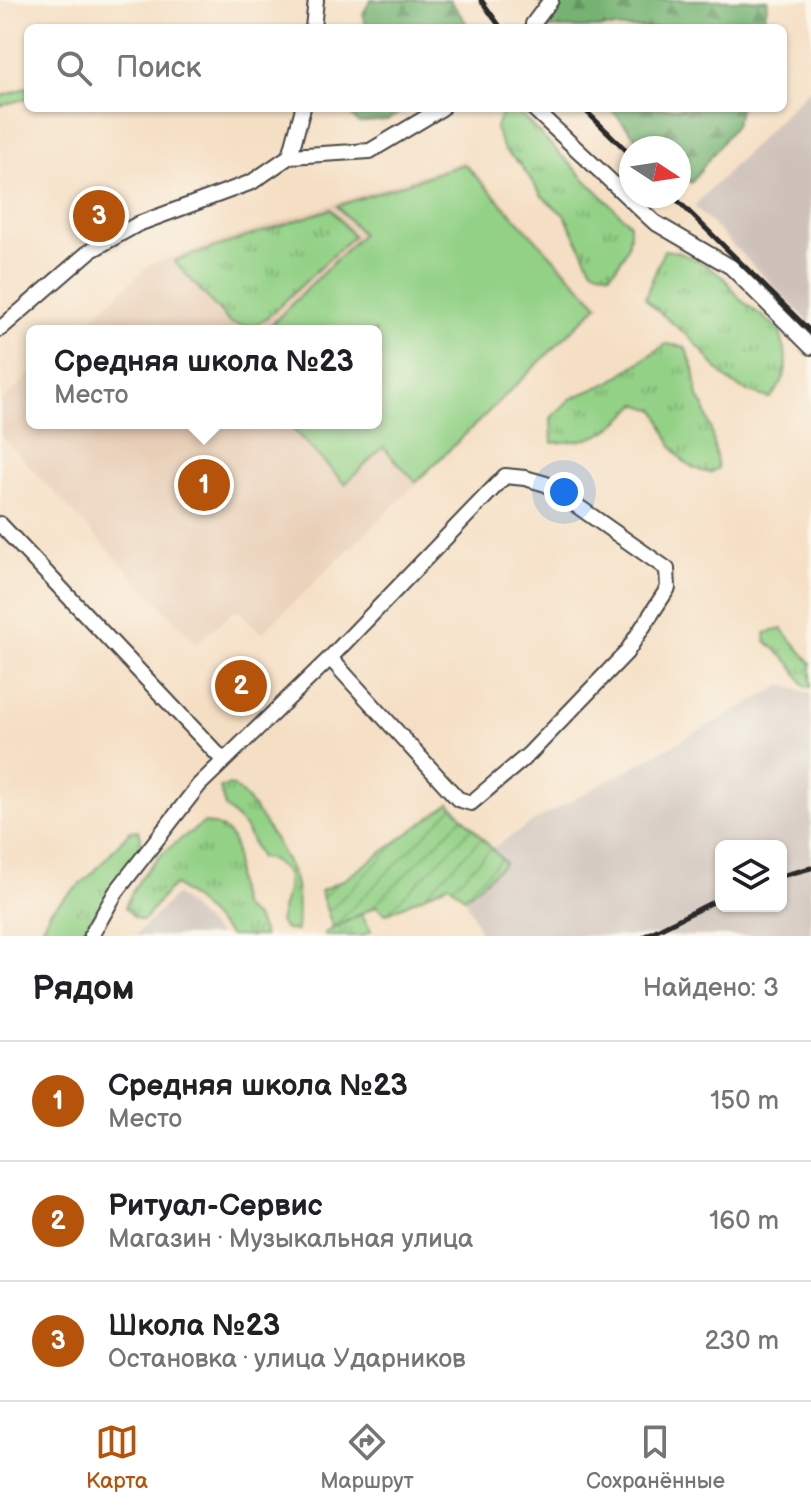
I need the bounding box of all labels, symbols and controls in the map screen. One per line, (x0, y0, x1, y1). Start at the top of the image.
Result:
search box (24, 24, 787, 112)
icon: search (52, 46, 96, 90)
text: Поиск (116, 50, 202, 86)
north arrow (619, 136, 691, 208)
pin: 3 (73, 186, 125, 246)
popup (26, 325, 382, 429)
text: Средняя школа №23 (54, 344, 354, 380)
text: Место (54, 380, 128, 411)
pin: 1 (178, 455, 230, 515)
your location (544, 472, 584, 512)
pin: 2 (215, 656, 267, 716)
map controls (715, 840, 787, 912)
button: layers (715, 840, 787, 912)
text: Рядом (32, 968, 134, 1009)
text: Найдено: 3 (643, 973, 779, 1004)
text: Средняя школа №23 (108, 1068, 408, 1104)
text: 1 (53, 1086, 63, 1117)
text: 150 m (710, 1086, 779, 1117)
text: Место (108, 1104, 182, 1135)
text: Ритуал-Сервис (108, 1188, 323, 1224)
text: 2 (50, 1206, 66, 1237)
text: 160 m (709, 1206, 779, 1237)
text: Магазин · Музыкальная улица (108, 1224, 473, 1255)
text: Школа №23 (108, 1308, 280, 1344)
text: 3 (50, 1326, 66, 1357)
text: 230 m (704, 1326, 779, 1357)
text: Остановка · улица Ударников (108, 1344, 466, 1375)
tab: Карта (86, 1420, 148, 1495)
tab: Маршрут (320, 1420, 414, 1495)
tab: Сохранённые (586, 1420, 725, 1495)

